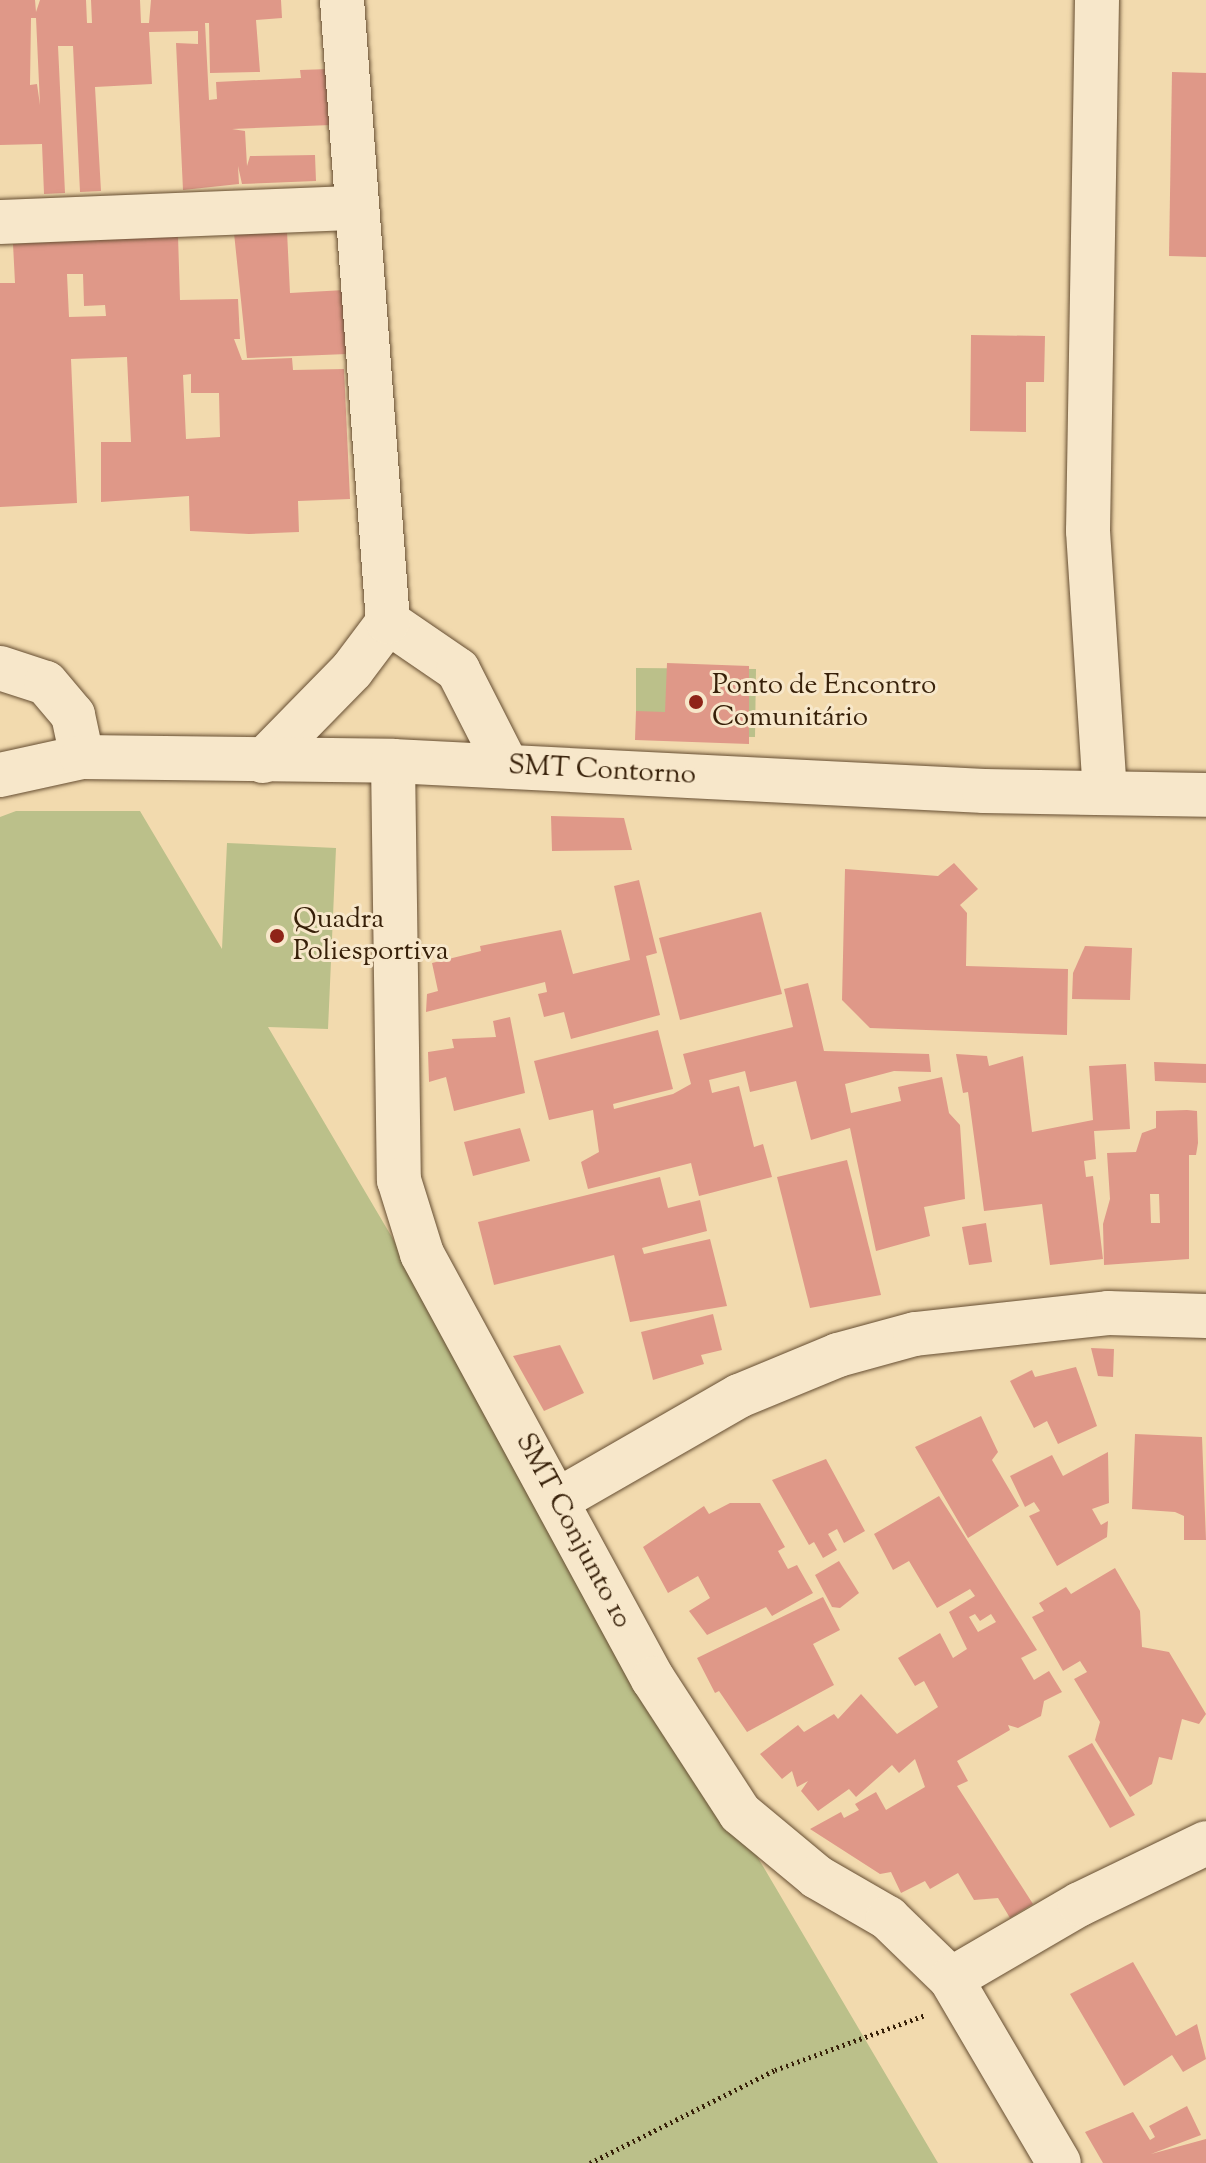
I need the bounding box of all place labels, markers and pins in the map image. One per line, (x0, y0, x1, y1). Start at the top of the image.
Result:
place label: Ponto de Encontro Comunitário (712, 669, 936, 735)
marker: Ponto de Encontro Comunitário (687, 693, 705, 711)
place label: Quadra Poliesportiva (293, 903, 449, 969)
marker: Quadra Poliesportiva (268, 927, 286, 945)

